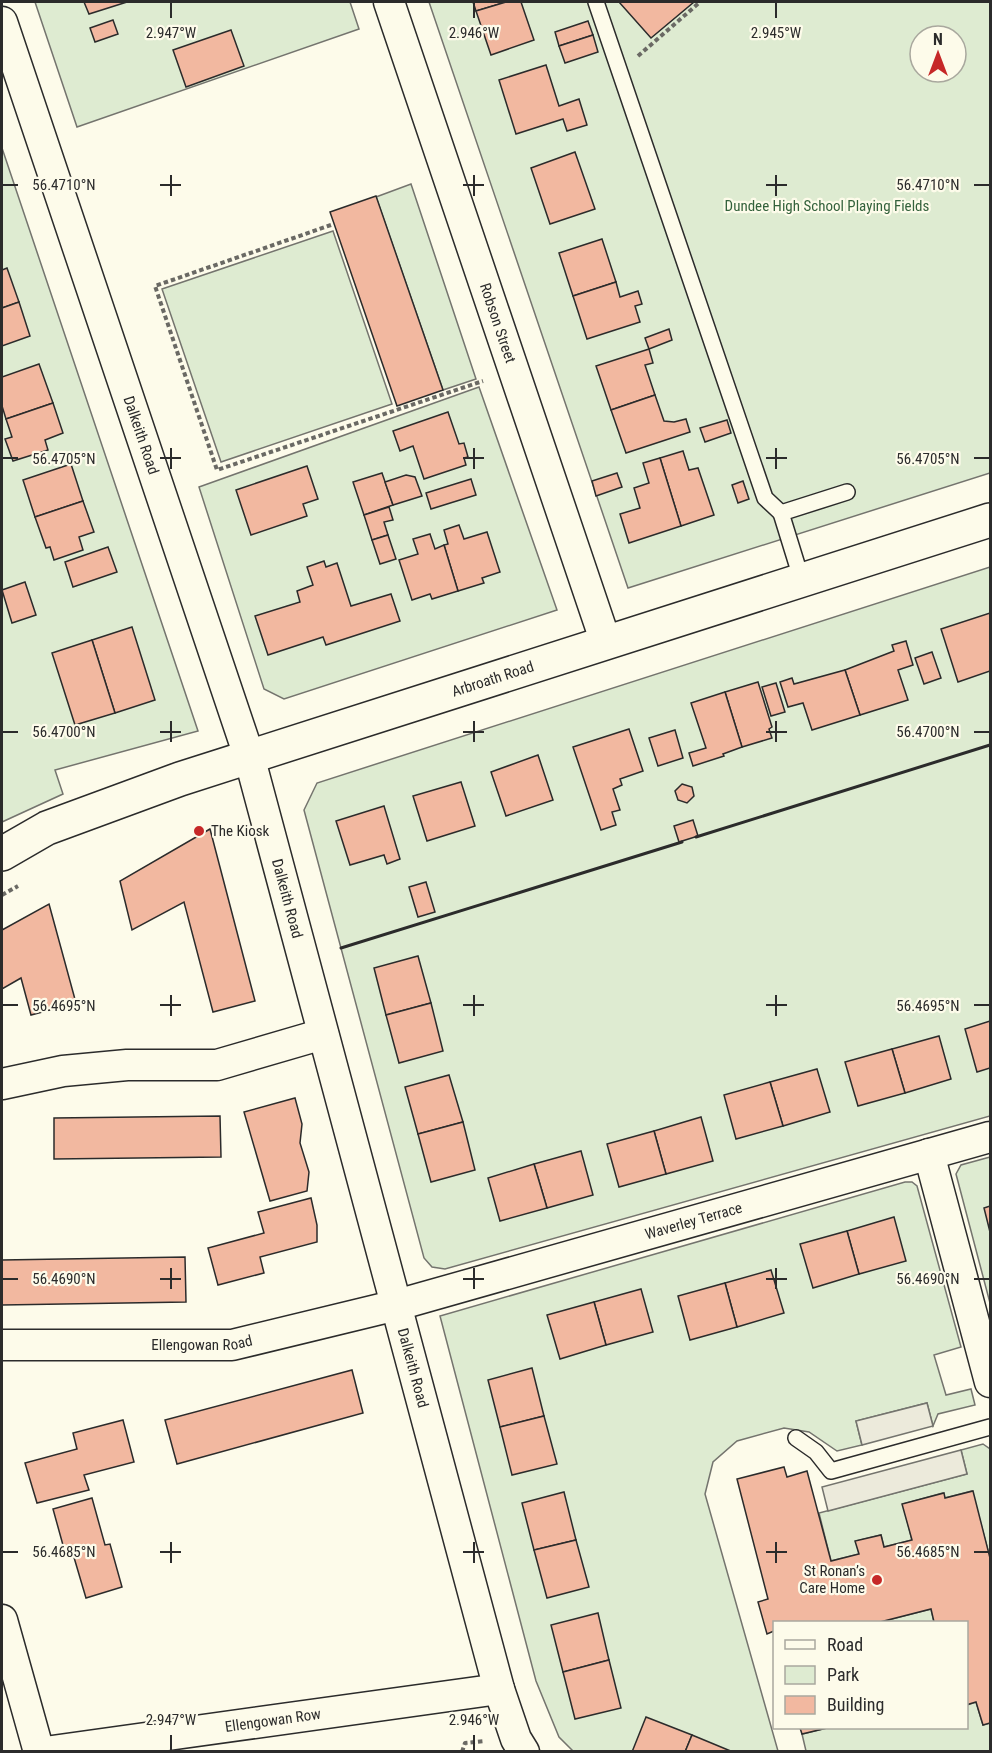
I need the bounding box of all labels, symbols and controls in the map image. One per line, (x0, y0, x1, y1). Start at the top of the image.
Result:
text: 2.947°W (146, 24, 197, 42)
text: 2.946°W (449, 24, 500, 42)
text: 2.945°W (751, 24, 802, 42)
north arrow (908, 24, 968, 84)
text: N (933, 30, 943, 49)
text: 56.4710°N (32, 176, 96, 194)
text: 56.4710°N (896, 176, 960, 194)
park label: Dundee High School Playing Fields (725, 197, 930, 215)
street label: Robson Street (476, 281, 520, 365)
street label: Dalkeith Road (120, 394, 163, 477)
text: 56.4705°N (32, 450, 96, 468)
text: 56.4705°N (896, 450, 960, 468)
street label: Arbroath Road (449, 657, 536, 701)
text: 56.4700°N (32, 723, 96, 741)
text: 56.4700°N (896, 723, 960, 741)
place label: The Kiosk (211, 822, 270, 840)
marker: The Kiosk (192, 824, 206, 838)
street label: Dalkeith Road (268, 857, 306, 940)
text: 56.4695°N (32, 997, 96, 1015)
text: 56.4695°N (896, 997, 960, 1015)
street label: Waverley Terrace (643, 1199, 744, 1243)
text: 56.4690°N (32, 1270, 96, 1288)
text: 56.4690°N (896, 1270, 960, 1288)
street label: Dalkeith Road (394, 1326, 432, 1410)
street label: Ellengowan Road (151, 1331, 254, 1354)
text: 56.4685°N (32, 1543, 96, 1561)
text: 56.4685°N (896, 1543, 960, 1561)
place label: St Ronan’s Care Home (799, 1562, 865, 1597)
marker: St Ronan’s Care Home (870, 1573, 884, 1587)
legend (773, 1621, 968, 1729)
text: Road (827, 1634, 863, 1655)
text: Park (827, 1664, 859, 1685)
text: Building (827, 1694, 884, 1715)
street label: Ellengowan Row (224, 1705, 322, 1736)
text: 2.947°W (146, 1711, 197, 1729)
text: 2.946°W (449, 1711, 500, 1729)

